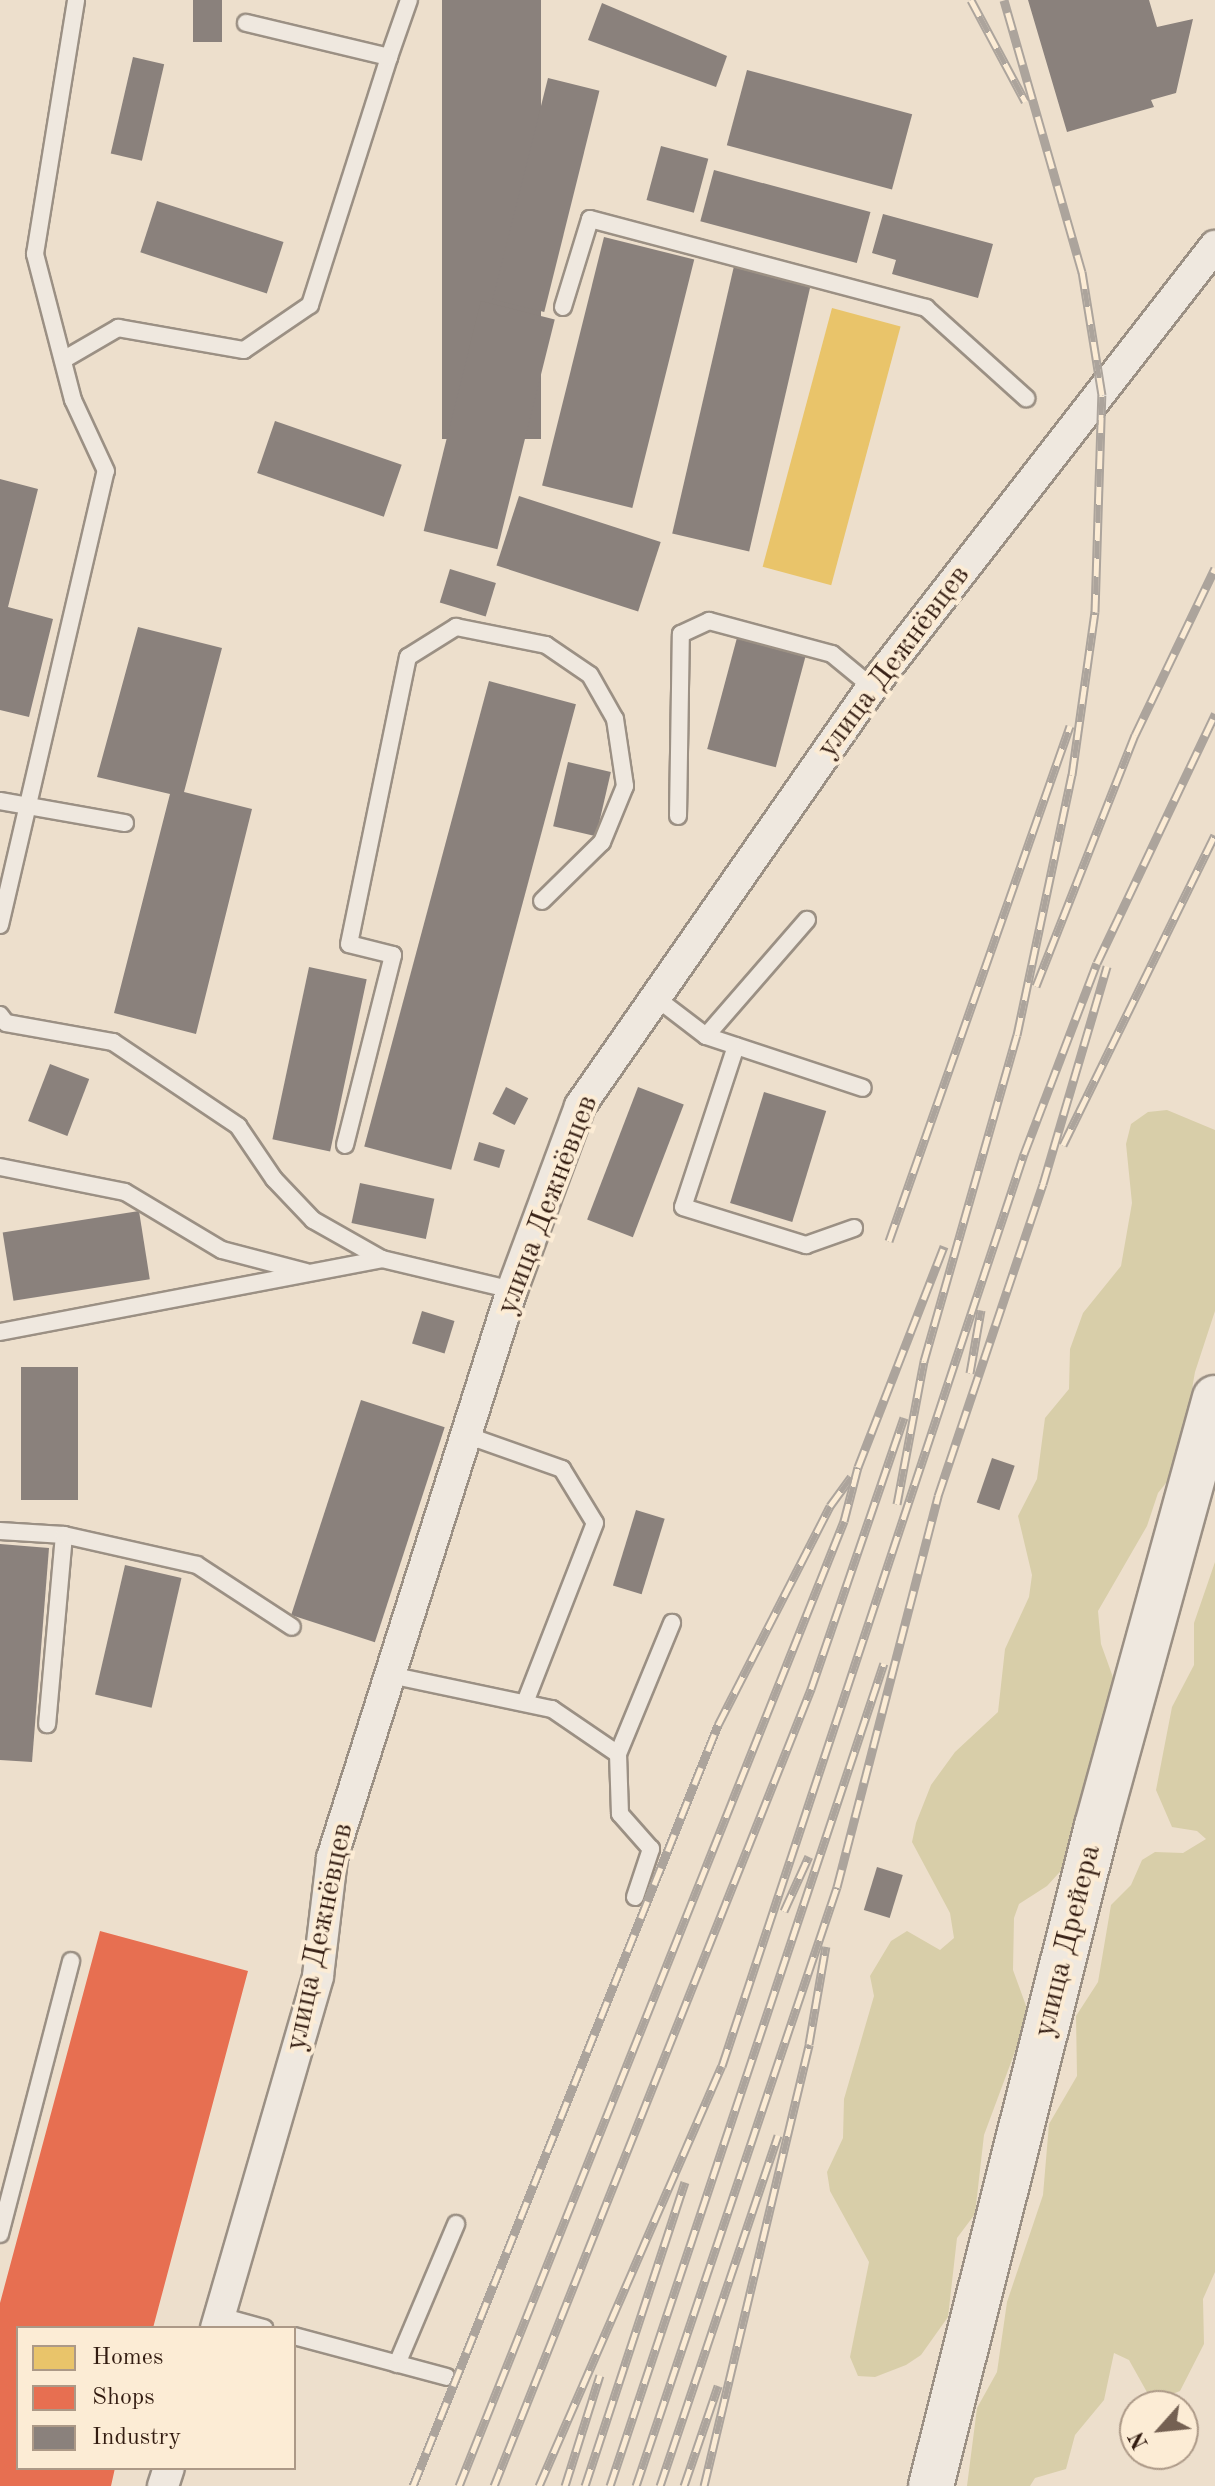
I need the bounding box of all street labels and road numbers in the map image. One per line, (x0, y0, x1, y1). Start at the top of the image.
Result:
street label: улица Дежнёвцев (810, 559, 978, 765)
street label: улица Дежнёвцев (490, 1090, 606, 1320)
street label: улица Дежнёвцев (278, 1820, 362, 2054)
street label: улица Дрейера (1027, 1841, 1109, 2041)

